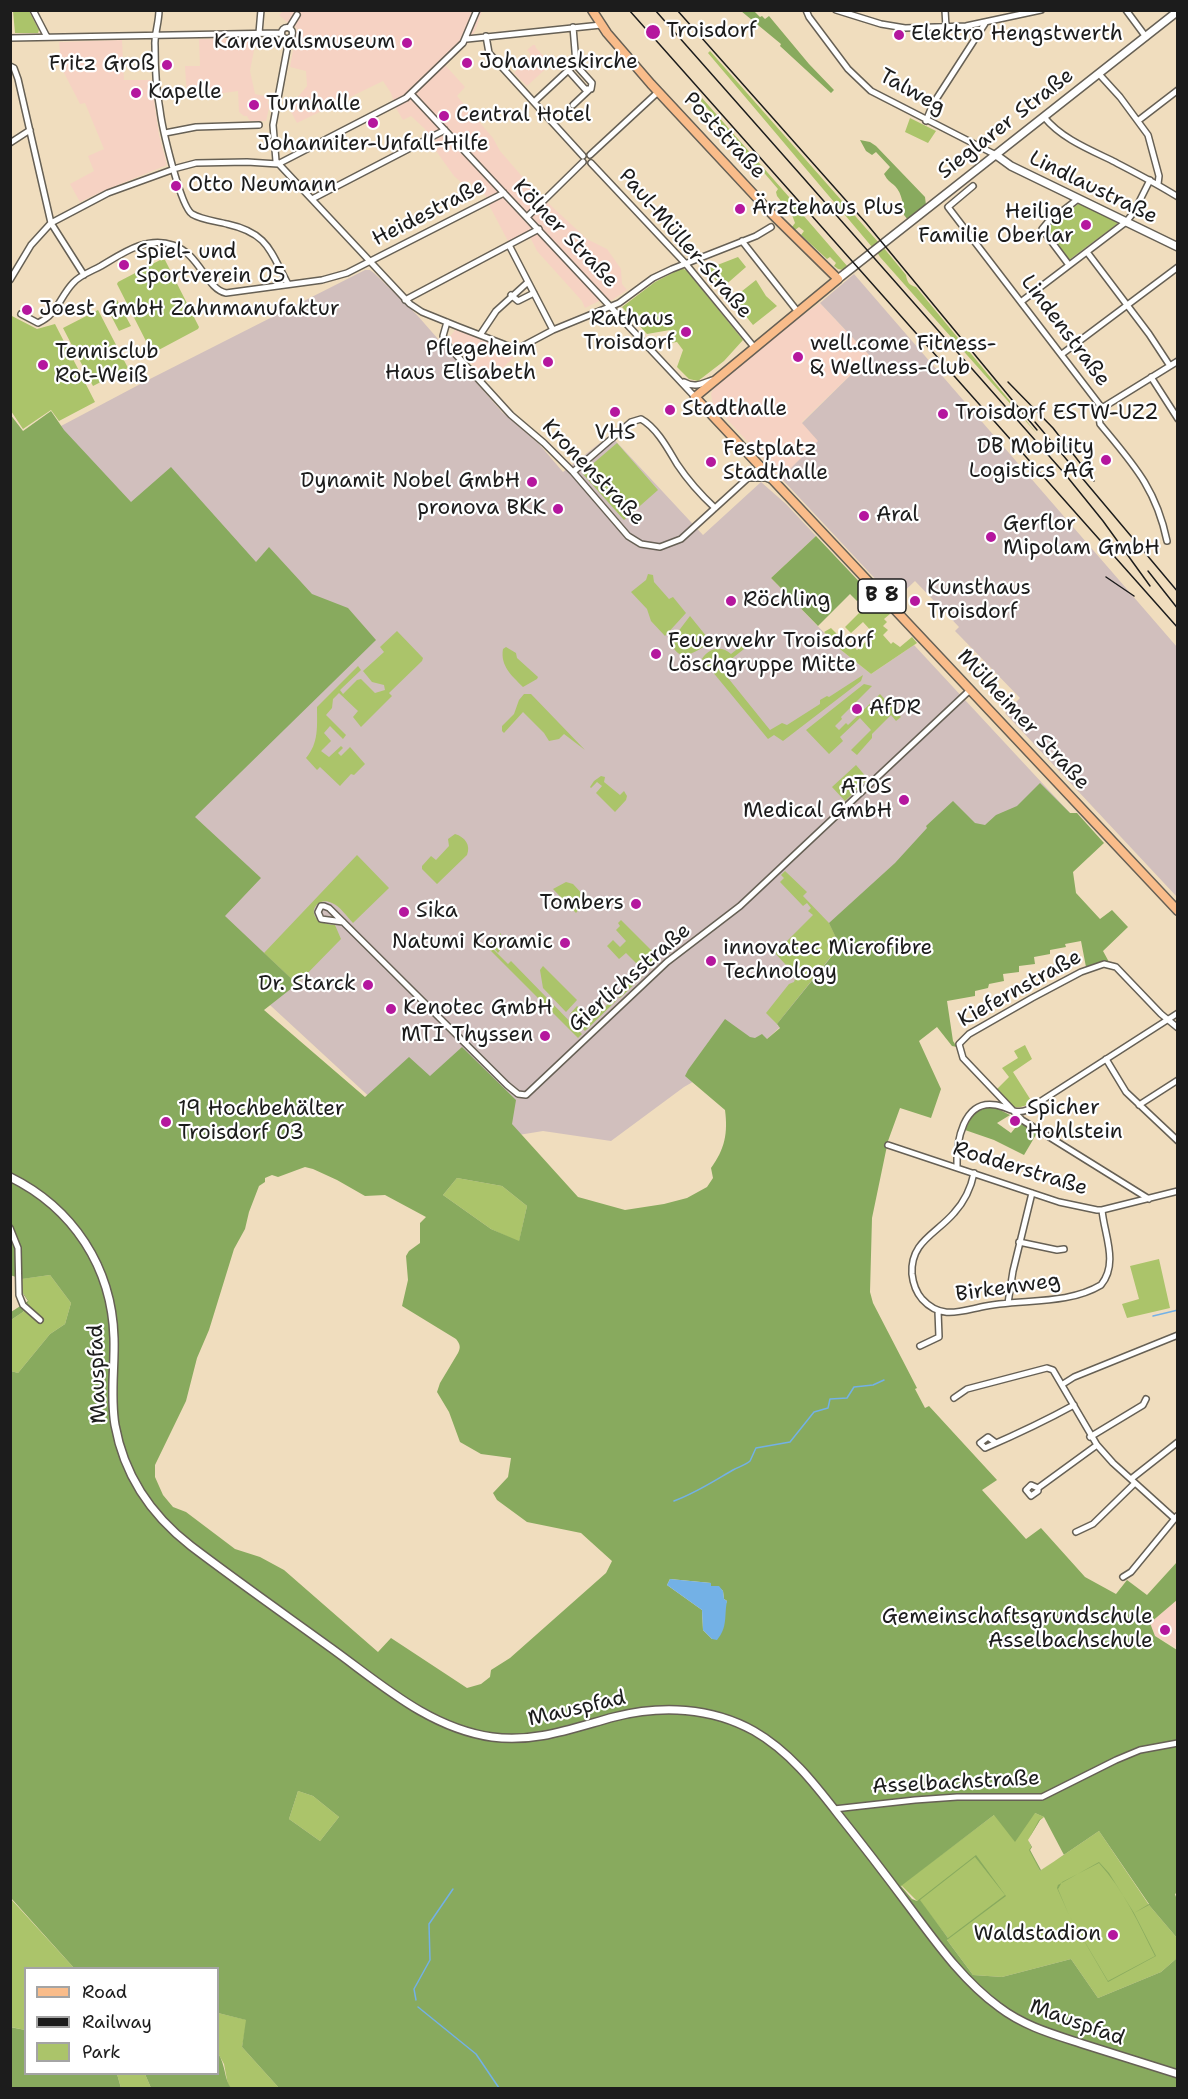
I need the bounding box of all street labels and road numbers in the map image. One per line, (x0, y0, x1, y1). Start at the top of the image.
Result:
street label: Sieglarer Straße (933, 63, 1079, 185)
street label: Talweg (874, 64, 950, 120)
street label: Poststraße (678, 87, 770, 185)
street label: Lindlaustraße (1025, 146, 1161, 230)
street label: Paul-Müller-Straße (613, 164, 757, 324)
street label: Heidestraße (368, 174, 490, 252)
street label: Kölner Straße (507, 175, 623, 293)
street label: Lindenstraße (1015, 270, 1115, 392)
street label: Kronenstraße (536, 415, 650, 531)
road number: B 8 (858, 579, 906, 613)
street label: Mülheimer Straße (951, 645, 1095, 795)
street label: Gierlichsstraße (564, 918, 696, 1038)
street label: Kiefernstraße (954, 945, 1086, 1033)
street label: Rodderstraße (950, 1137, 1090, 1201)
street label: Birkenweg (954, 1268, 1062, 1308)
street label: Mauspfad (84, 1324, 112, 1424)
street label: Mauspfad (526, 1686, 628, 1732)
street label: Asselbachstraße (872, 1766, 1040, 1800)
street label: Mauspfad (1026, 1994, 1128, 2052)

